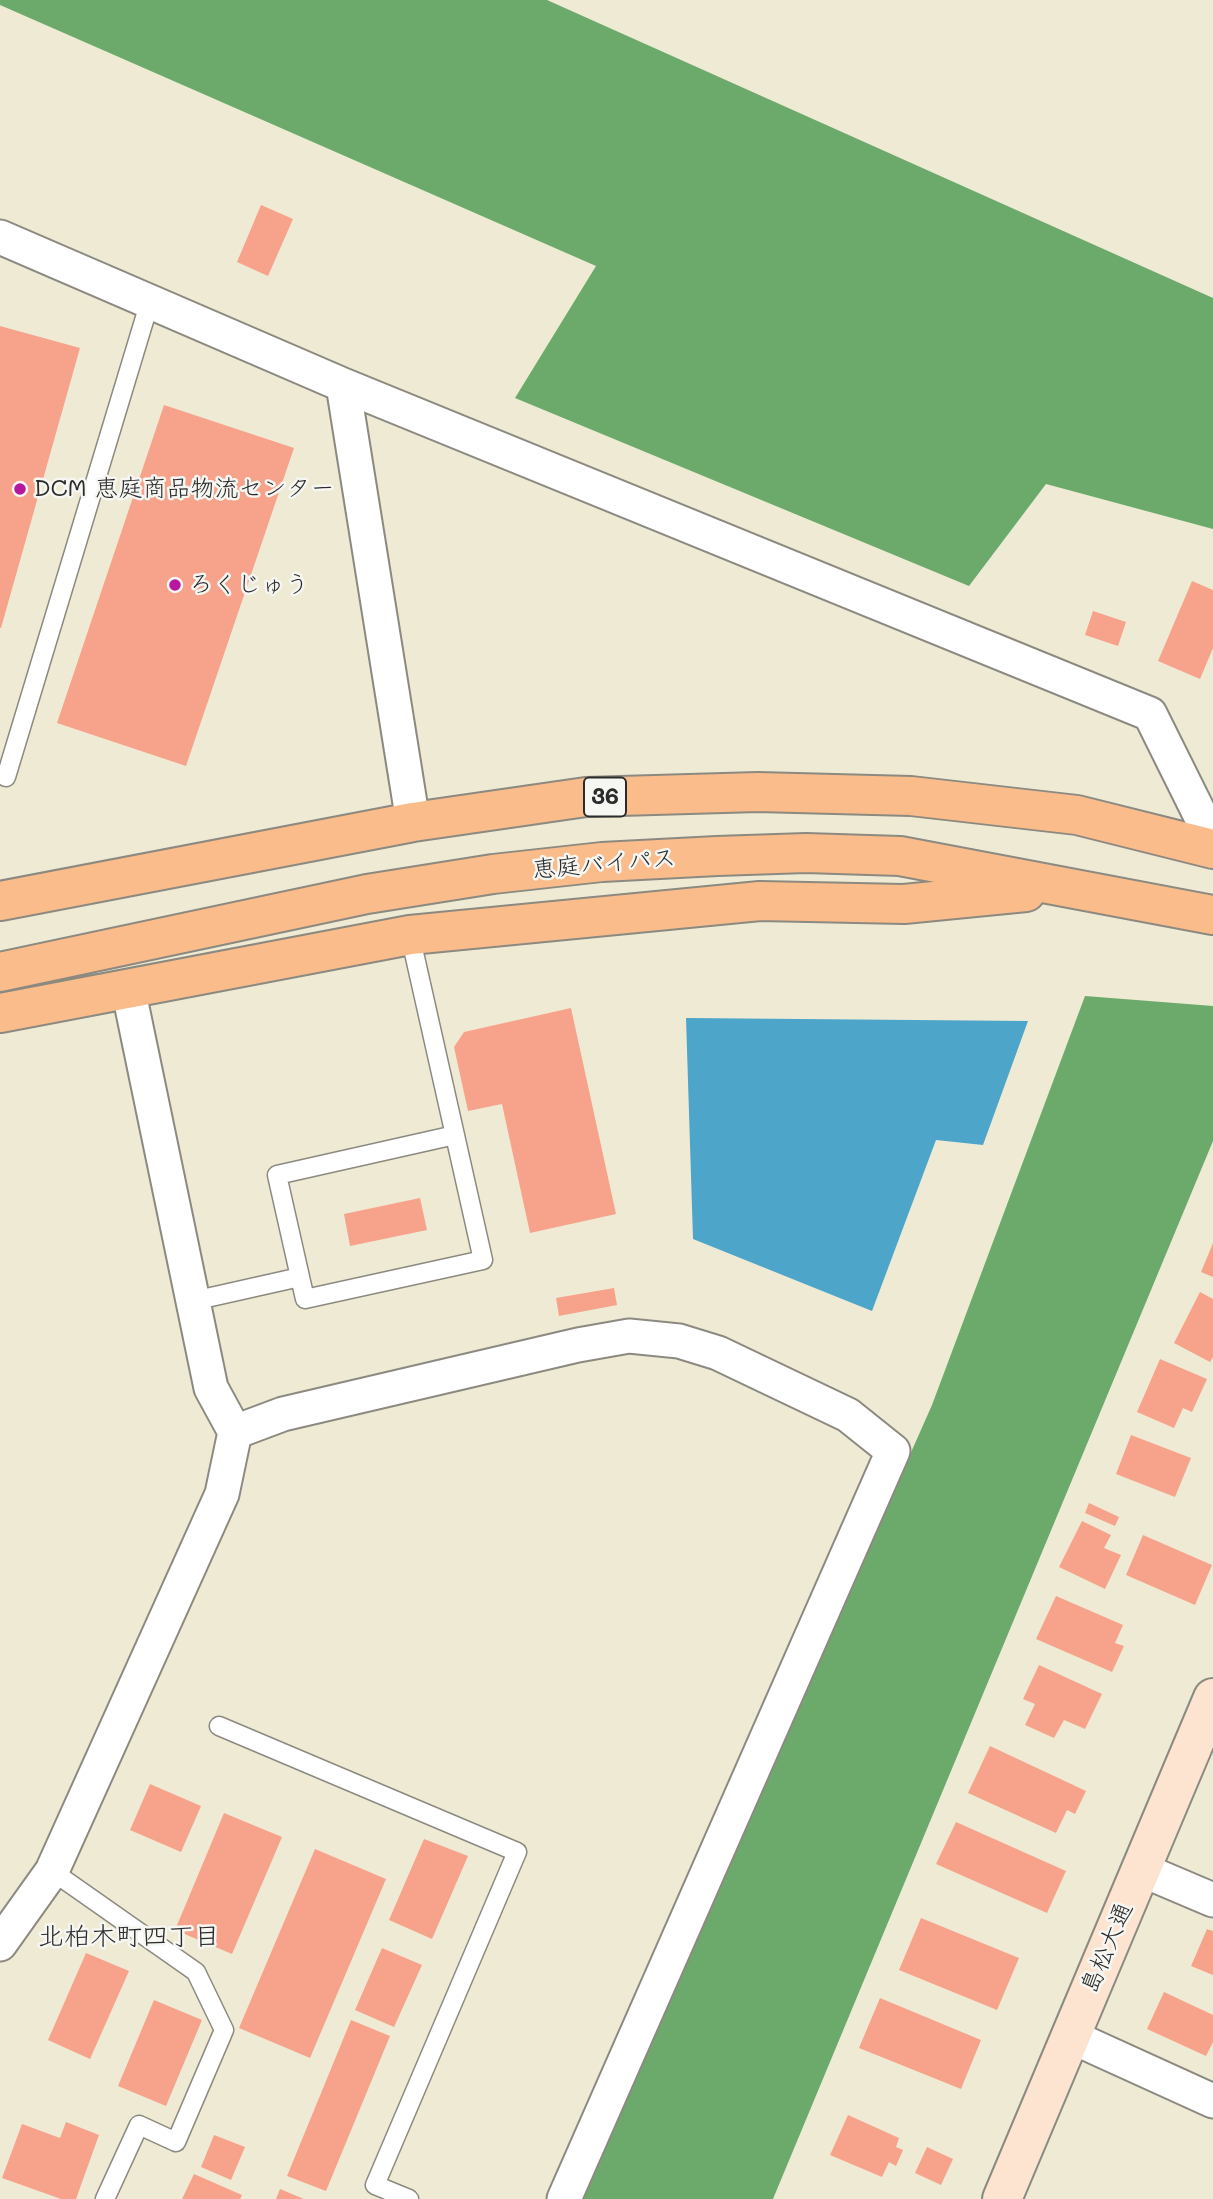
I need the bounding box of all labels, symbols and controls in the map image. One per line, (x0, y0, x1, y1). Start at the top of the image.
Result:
place label: DCM 恵庭商品物流センター (34, 475, 334, 503)
marker: DCM 恵庭商品物流センター (12, 481, 28, 497)
place label: ろくじゅう (189, 571, 309, 599)
marker: ろくじゅう (167, 577, 183, 593)
road number: 36 (584, 778, 626, 817)
street label: 恵庭バイパス (531, 843, 677, 885)
street label: 島松大通 (1075, 1898, 1139, 1998)
district label: 北柏木町四丁目 (38, 1921, 220, 1953)

